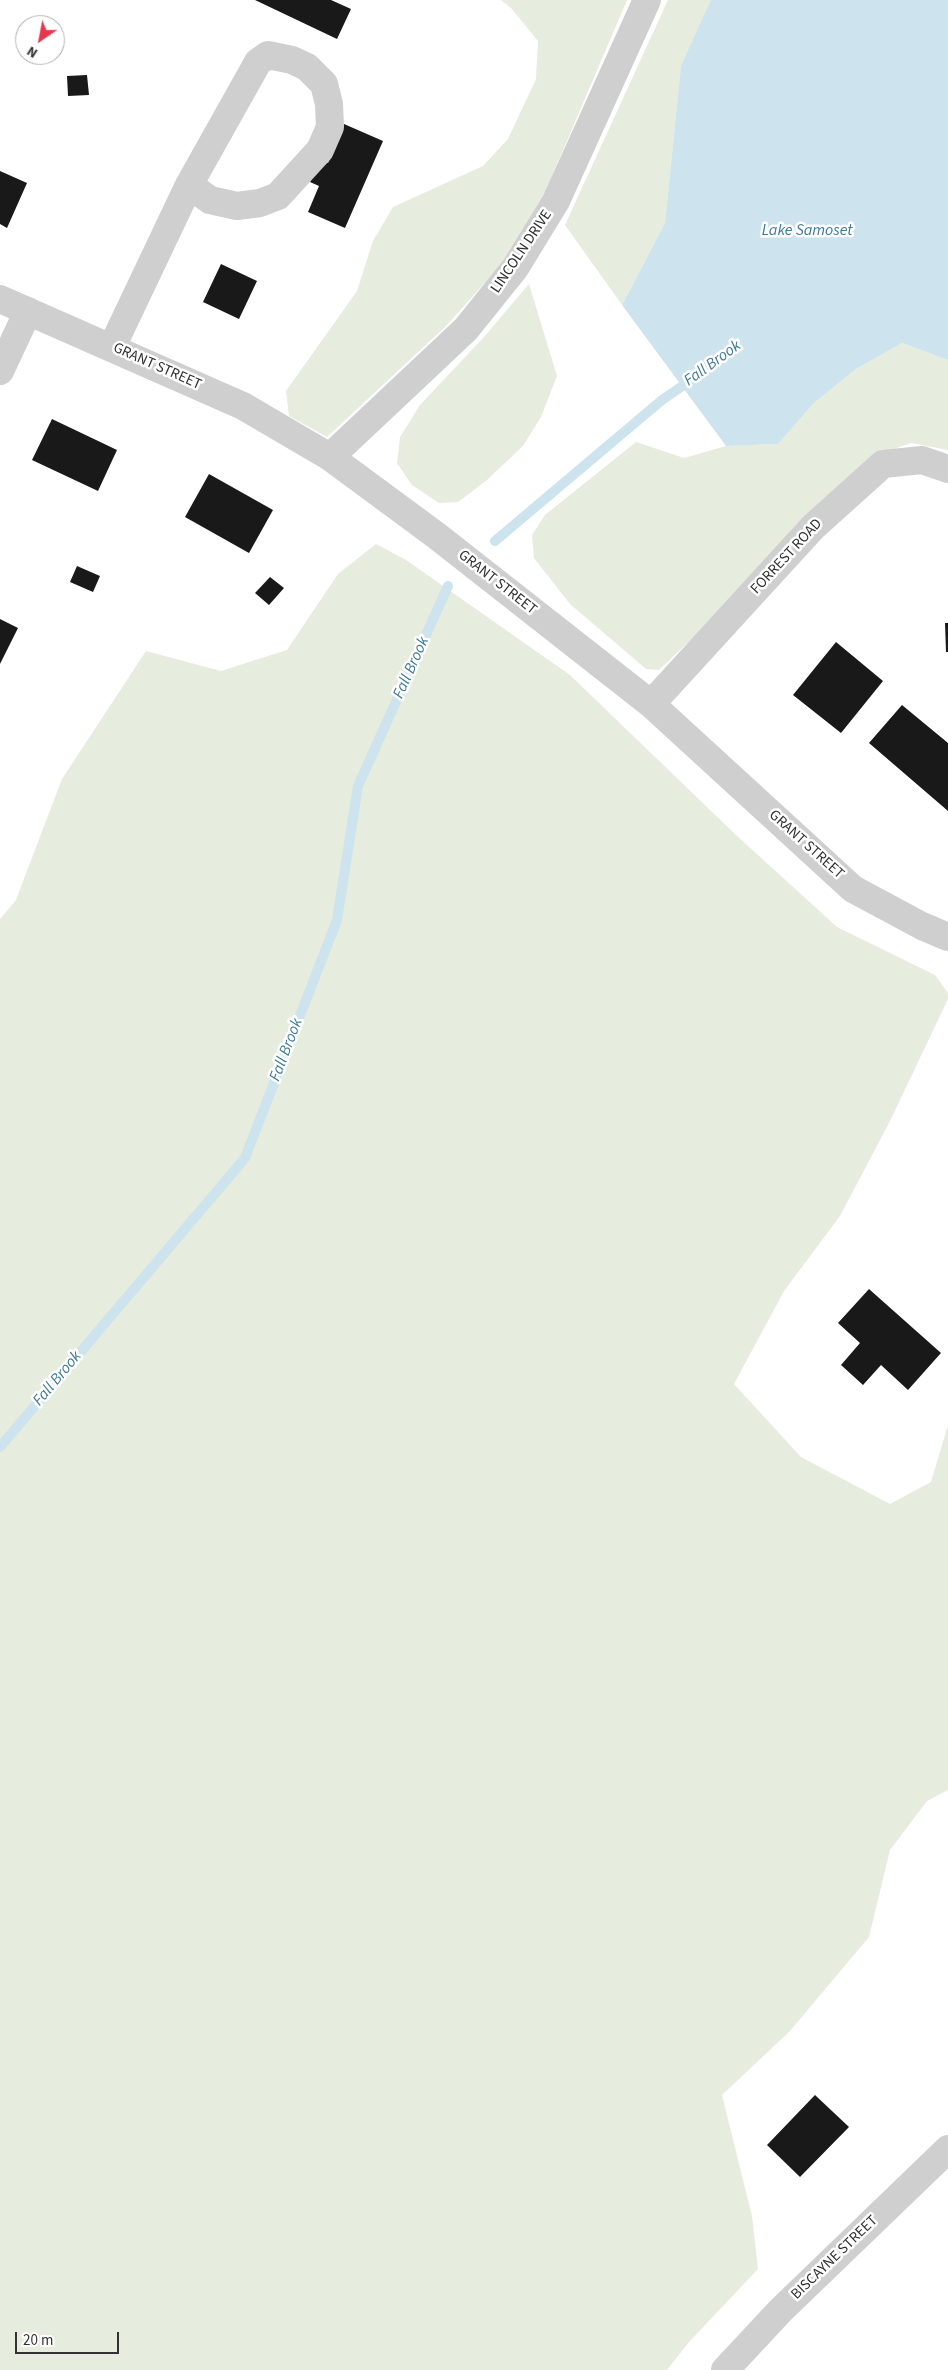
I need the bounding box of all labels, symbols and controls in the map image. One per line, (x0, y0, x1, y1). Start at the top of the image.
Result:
north arrow (15, 15, 65, 65)
text: N (23, 41, 42, 63)
street label: LINCOLN DRIVE (488, 207, 556, 297)
water label: Lake Samoset (762, 221, 852, 241)
water label: Fall Brook (681, 337, 745, 391)
street label: GRANT STREET (110, 340, 204, 394)
street label: FORREST ROAD (747, 516, 827, 598)
street label: GRANT STREET (454, 547, 540, 619)
water label: Fall Brook (390, 634, 434, 702)
street label: GRANT STREET (765, 807, 847, 883)
water label: Fall Brook (266, 1016, 308, 1084)
water label: Fall Brook (30, 1348, 86, 1410)
street label: BISCAYNE STREET (788, 2212, 882, 2304)
scale bar (18, 2322, 121, 2354)
text: 20 m (23, 2330, 53, 2351)

